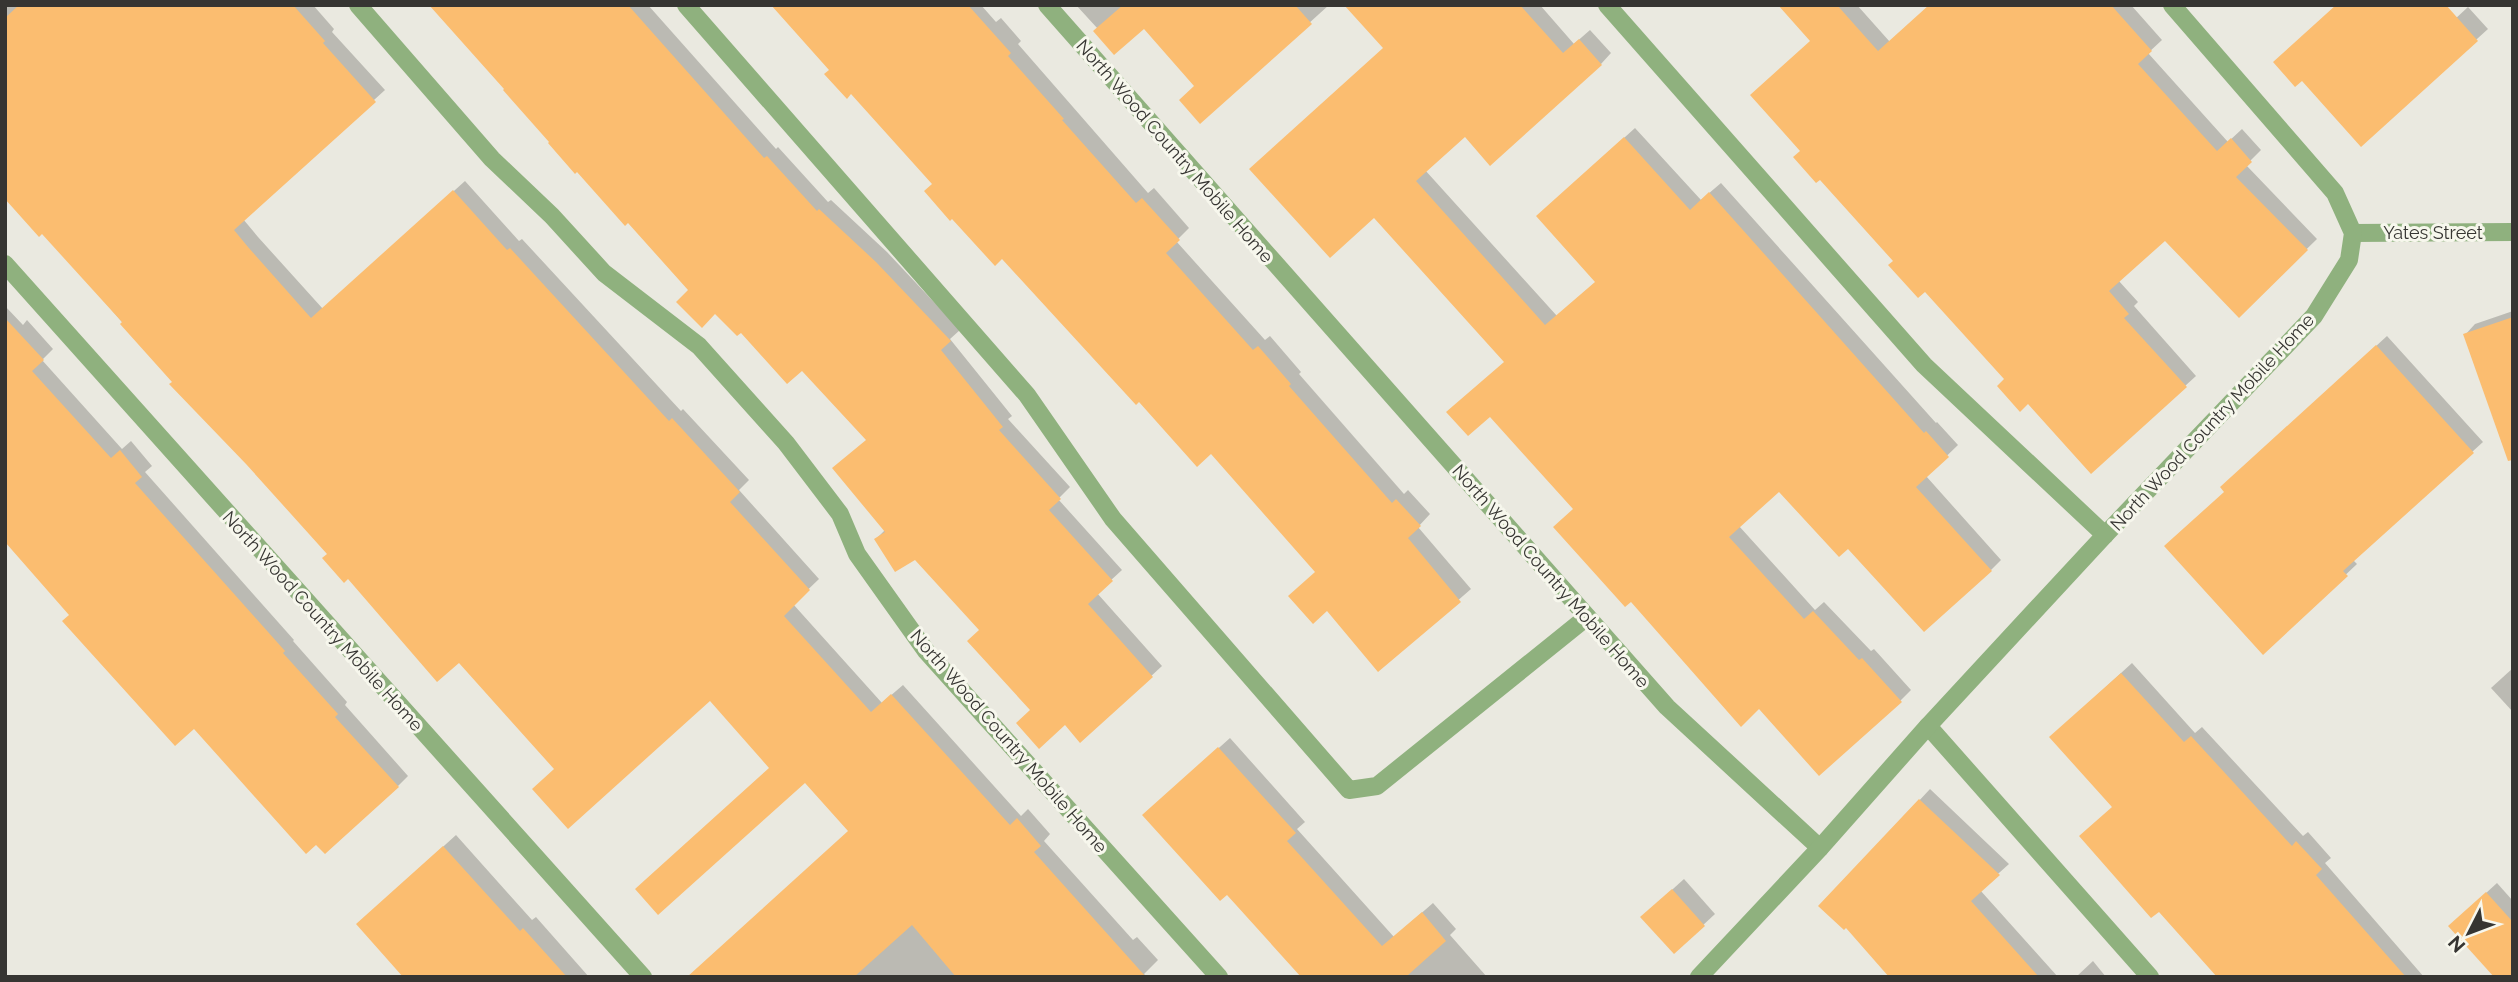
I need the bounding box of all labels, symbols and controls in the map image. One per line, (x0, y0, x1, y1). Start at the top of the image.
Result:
street label: North Wood Country Mobile Home (1072, 35, 1278, 267)
street label: Yates Street (2383, 222, 2483, 243)
street label: North Wood Country Mobile Home (2106, 309, 2318, 535)
street label: North Wood Country Mobile Home (1448, 460, 1654, 692)
street label: North Wood Country Mobile Home (219, 507, 428, 736)
street label: North Wood Country Mobile Home (906, 625, 1112, 857)
north arrow (2434, 898, 2504, 968)
text: N (2443, 932, 2469, 957)

